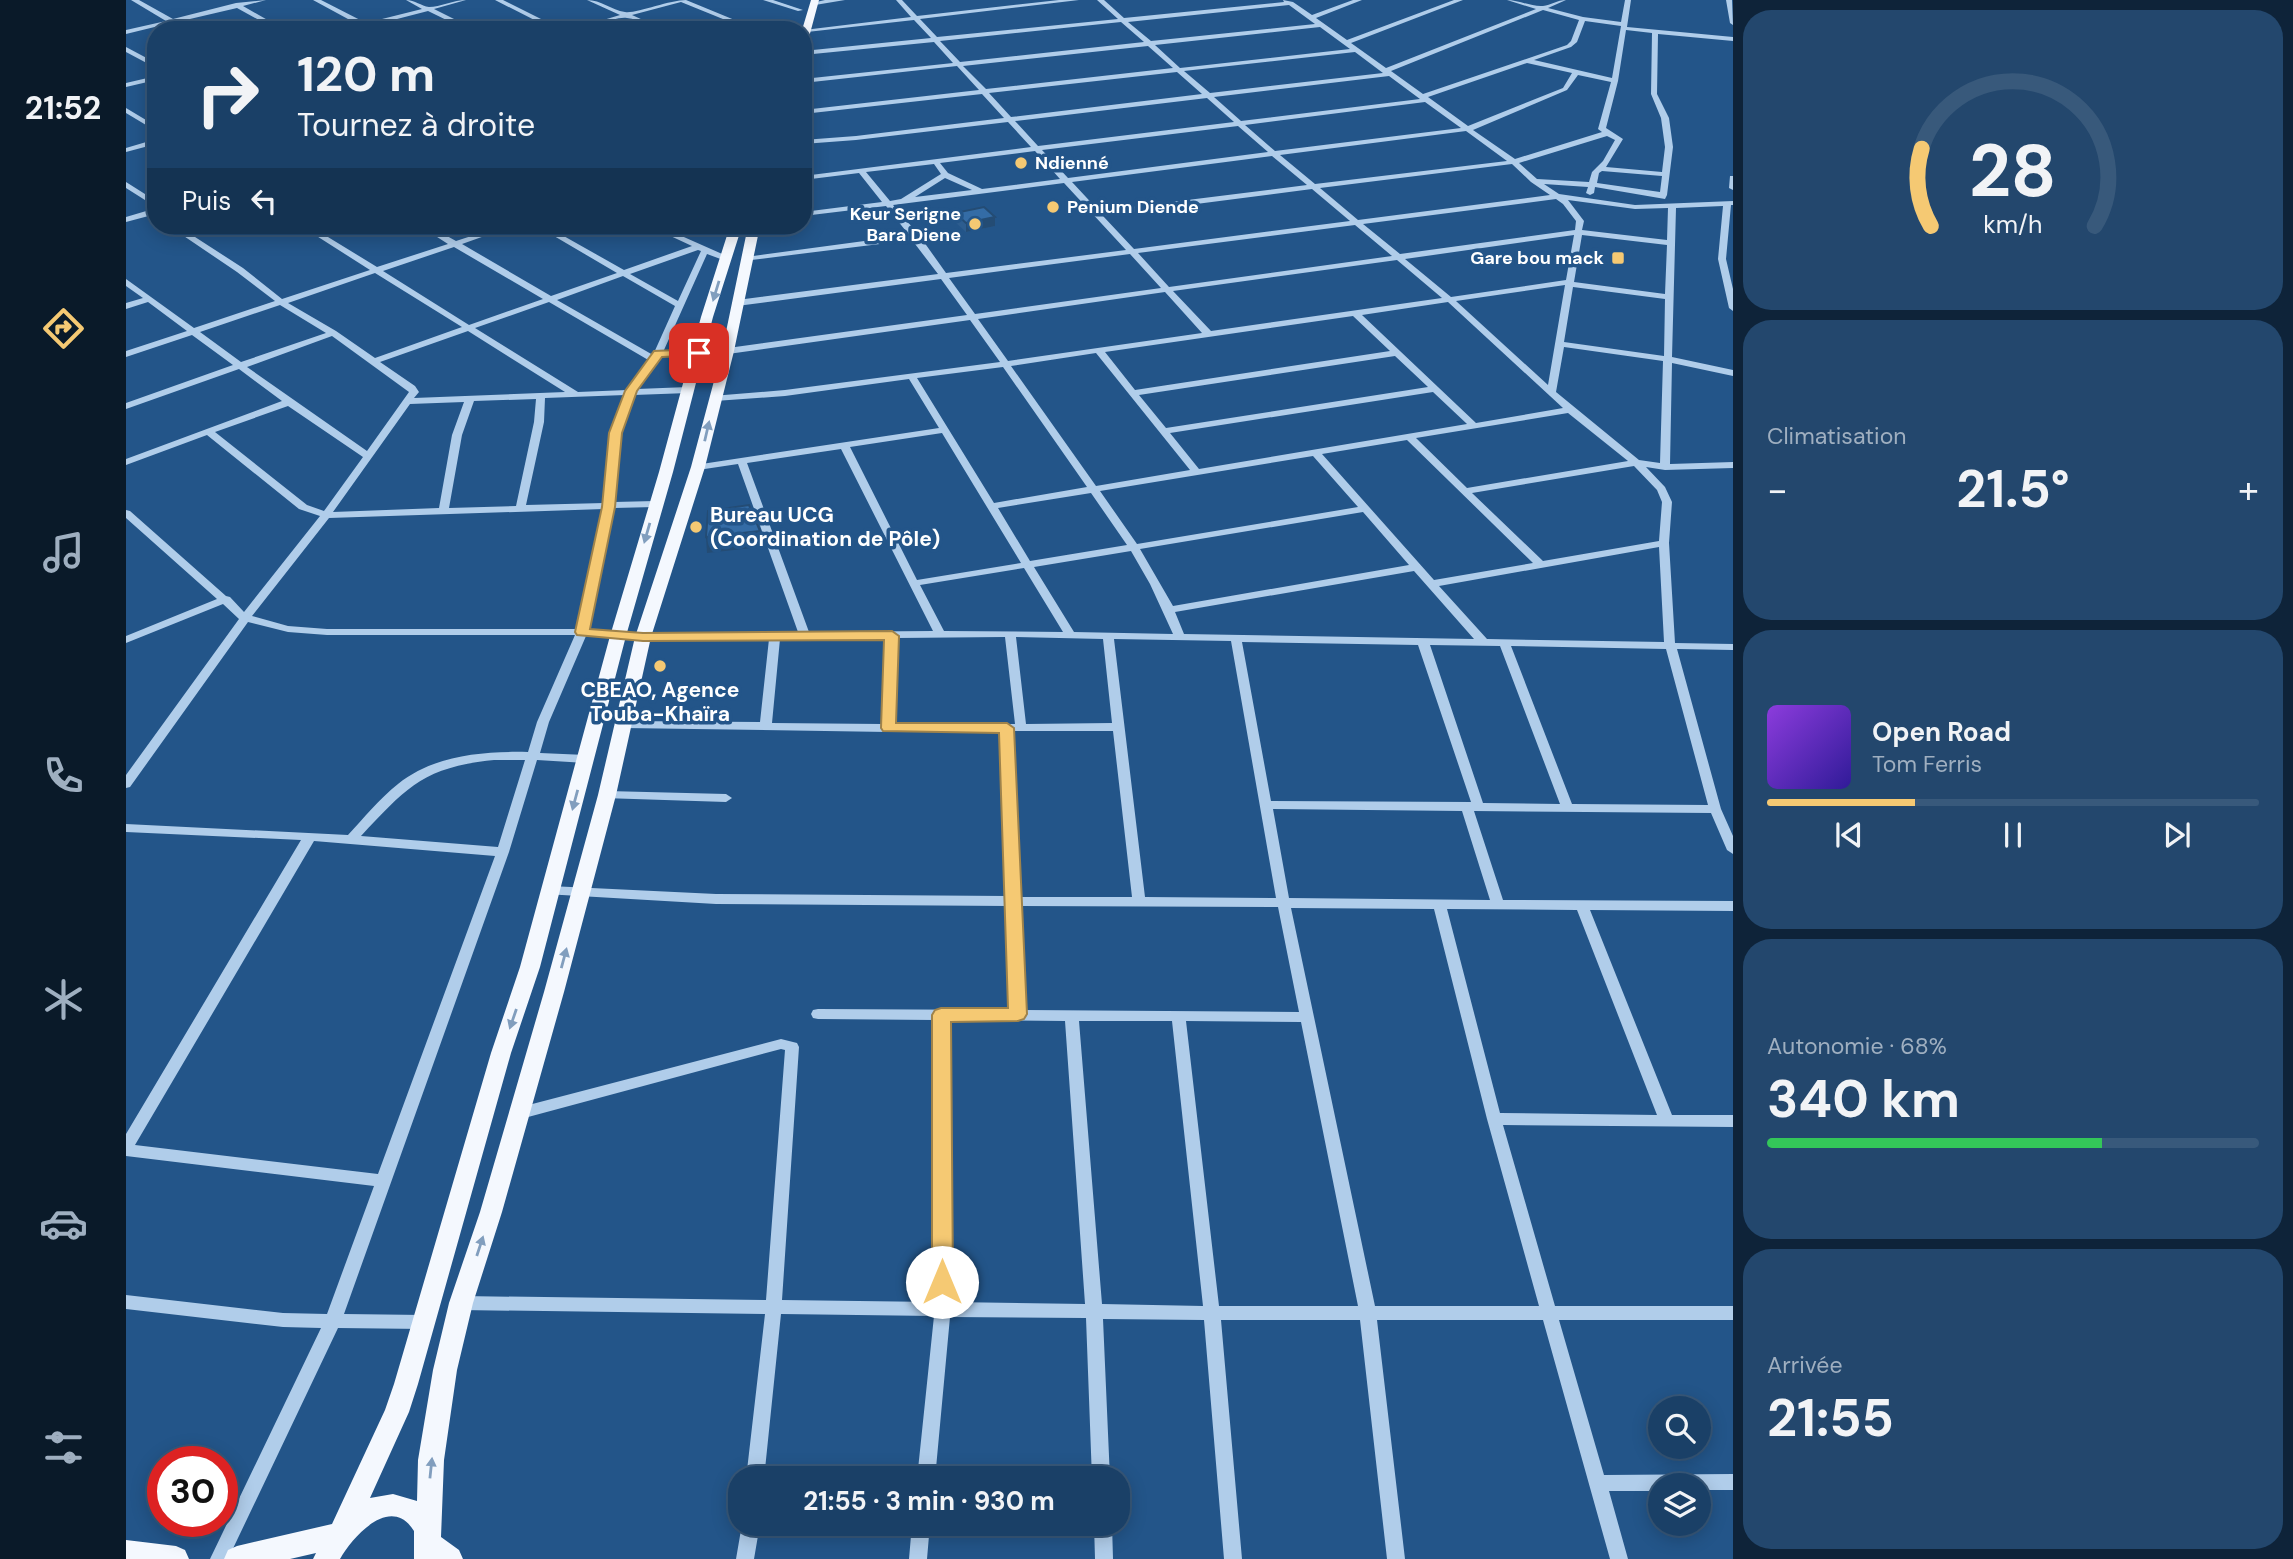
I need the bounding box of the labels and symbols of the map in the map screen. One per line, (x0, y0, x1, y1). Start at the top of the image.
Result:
place label: Ndienné (1035, 151, 1109, 175)
marker: Ndienné (1013, 155, 1029, 171)
place label: Penium Diende (1067, 195, 1199, 219)
marker: Penium Diende (1045, 199, 1061, 215)
place label: Keur Serigne Bara Diene (850, 202, 961, 247)
marker: Keur Serigne Bara Diene (967, 216, 983, 232)
place label: Gare bou mack (1470, 246, 1605, 270)
marker: Gare bou mack (1610, 250, 1626, 266)
one-way arrow (710, 280, 720, 301)
pin (669, 323, 729, 383)
one-way arrow (702, 420, 713, 442)
place label: Bureau UCG (Coordination de Pôle) (710, 501, 940, 553)
marker: Bureau UCG (Coordination de Pôle) (688, 519, 704, 535)
one-way arrow (641, 523, 651, 544)
marker: CBEAO, Agence Touba-Khaïra (652, 658, 668, 674)
place label: CBEAO, Agence Touba-Khaïra (581, 676, 739, 728)
one-way arrow (569, 789, 580, 811)
one-way arrow (559, 947, 569, 968)
one-way arrow (507, 1008, 517, 1029)
one-way arrow (475, 1236, 485, 1257)
position arrow (905, 1245, 979, 1319)
speed limit sign: 30 (147, 1446, 238, 1537)
one-way arrow (425, 1457, 436, 1479)

